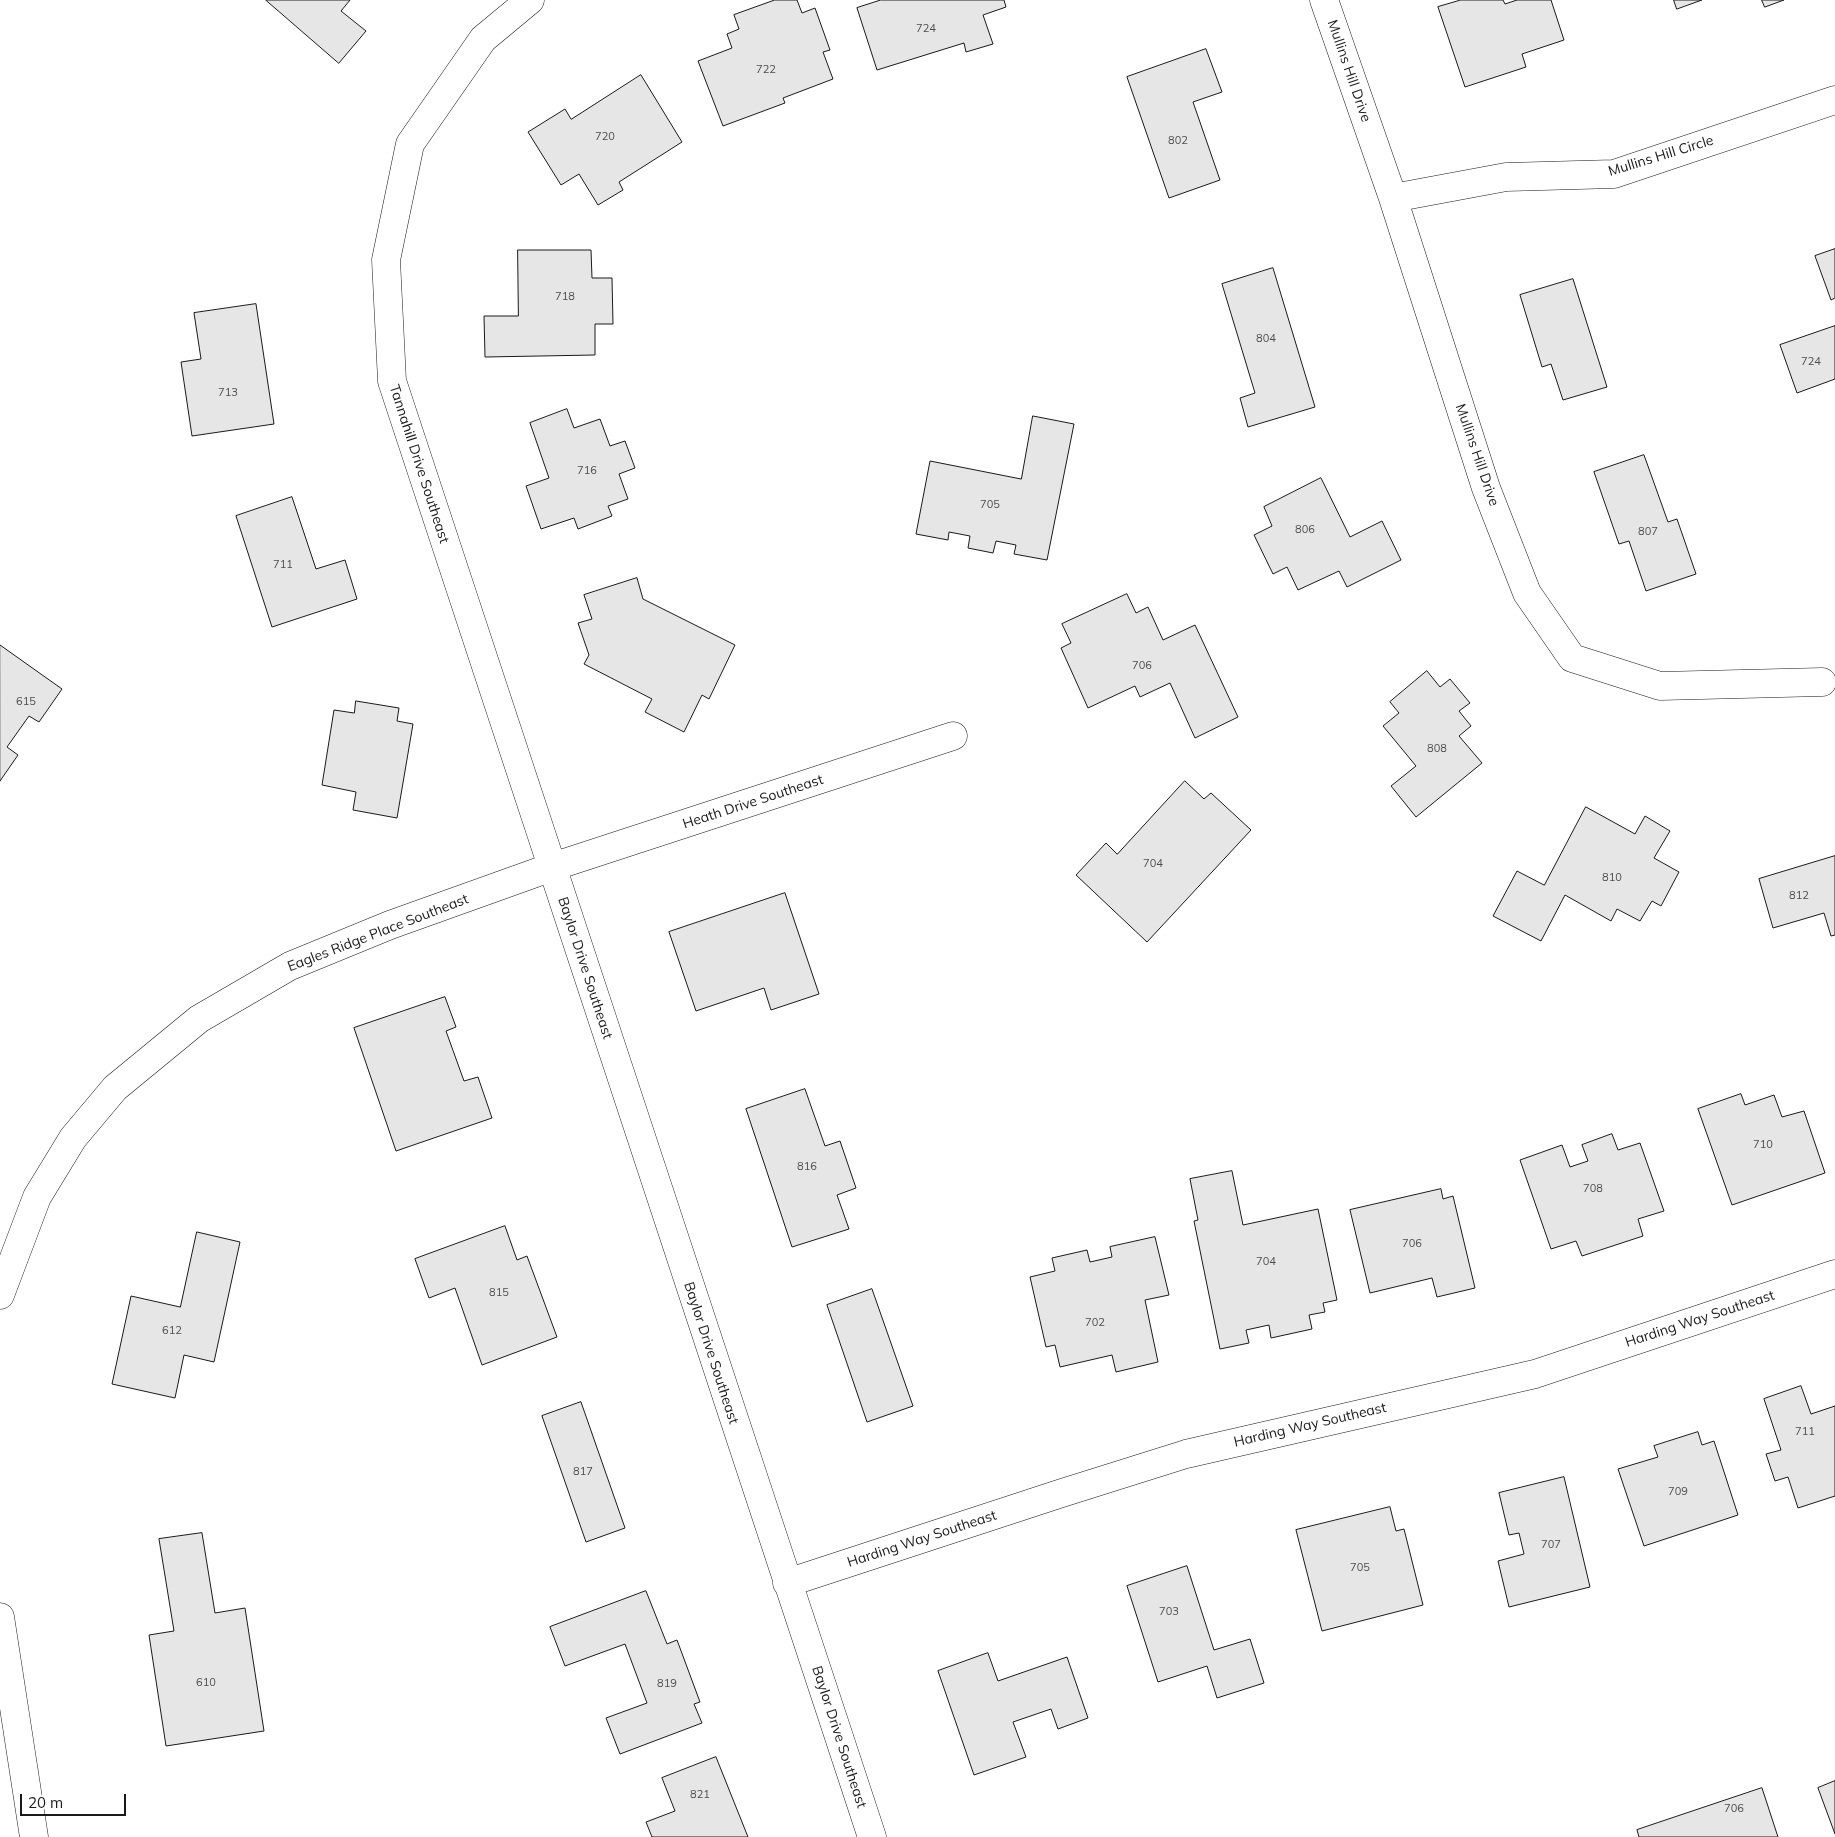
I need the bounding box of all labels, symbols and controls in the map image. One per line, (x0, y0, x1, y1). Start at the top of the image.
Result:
street label: Mullins Hill Drive (1324, 18, 1374, 124)
house number: 724 (916, 22, 936, 36)
house number: 722 (756, 63, 776, 77)
house number: 720 (595, 130, 615, 144)
street label: Mullins Hill Circle (1606, 132, 1716, 180)
house number: 802 (1168, 134, 1188, 148)
house number: 718 (555, 290, 575, 304)
house number: 804 (1256, 332, 1276, 346)
house number: 724 (1801, 355, 1821, 369)
street label: Tannahill Drive Southeast (385, 383, 453, 545)
house number: 713 (218, 386, 238, 400)
street label: Mullins Hill Drive (1452, 402, 1502, 508)
house number: 716 (577, 464, 597, 478)
house number: 705 (980, 498, 1000, 512)
house number: 806 (1295, 523, 1315, 537)
house number: 807 (1638, 525, 1658, 539)
house number: 711 (273, 558, 293, 572)
house number: 706 (1132, 659, 1152, 673)
house number: 615 (16, 695, 36, 709)
house number: 808 (1427, 742, 1447, 756)
street label: Heath Drive Southeast (681, 771, 825, 833)
house number: 704 (1143, 857, 1163, 871)
house number: 810 (1602, 871, 1622, 885)
house number: 812 (1789, 889, 1809, 903)
street label: Eagles Ridge Place Southeast (285, 891, 471, 975)
street label: Baylor Drive Southeast (554, 895, 616, 1041)
house number: 710 (1753, 1138, 1773, 1152)
house number: 816 (797, 1160, 817, 1174)
house number: 708 (1583, 1182, 1603, 1196)
house number: 706 (1402, 1237, 1422, 1251)
house number: 704 (1256, 1255, 1276, 1269)
street label: Baylor Drive Southeast (680, 1280, 742, 1426)
house number: 815 (489, 1286, 509, 1300)
street label: Harding Way Southeast (1623, 1287, 1777, 1351)
house number: 702 (1085, 1316, 1105, 1330)
house number: 612 (162, 1324, 182, 1338)
street label: Harding Way Southeast (1232, 1399, 1388, 1451)
house number: 711 (1795, 1425, 1815, 1439)
house number: 817 (573, 1465, 593, 1479)
house number: 709 (1668, 1485, 1688, 1499)
street label: Harding Way Southeast (845, 1507, 999, 1571)
house number: 707 (1541, 1538, 1561, 1552)
house number: 705 (1350, 1561, 1370, 1575)
house number: 703 (1159, 1605, 1179, 1619)
street label: Baylor Drive Southeast (808, 1664, 870, 1810)
house number: 610 (196, 1676, 216, 1690)
house number: 819 (657, 1677, 677, 1691)
scale bar (22, 1784, 129, 1816)
house number: 821 (690, 1788, 710, 1802)
text: 20 m (28, 1793, 63, 1812)
house number: 706 (1724, 1802, 1744, 1816)

